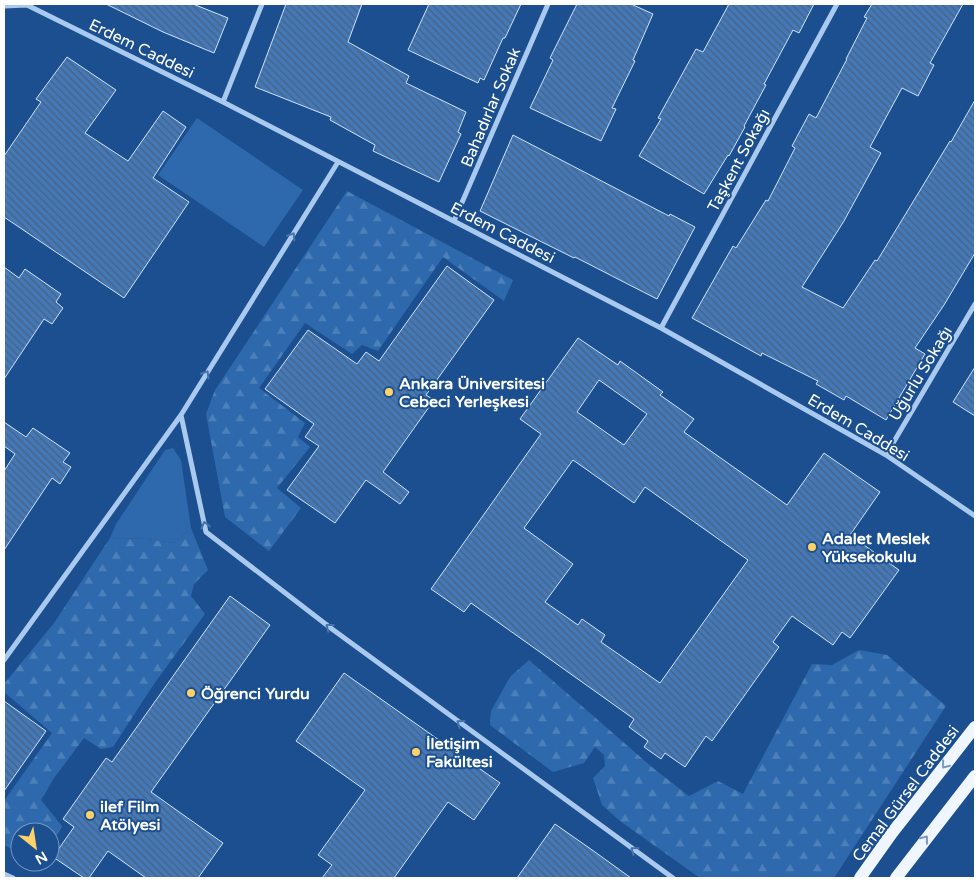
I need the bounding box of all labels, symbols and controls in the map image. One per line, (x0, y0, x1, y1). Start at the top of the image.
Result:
street label: Erdem Caddesi (85, 15, 198, 83)
street label: Bahadırlar Sokak (457, 44, 525, 170)
street label: Taşkent Sokağı (703, 106, 774, 215)
street label: Erdem Caddesi (447, 198, 558, 268)
one-way arrow (286, 232, 296, 241)
street label: Uğurlu Sokağı (885, 323, 957, 424)
one-way arrow (200, 370, 210, 379)
place label: Ankara Üniversitesi Cebeci Yerleşkesi (399, 374, 545, 412)
marker: Ankara Üniversitesi Cebeci Yerleşkesi (383, 386, 395, 398)
street label: Erdem Caddesi (804, 390, 913, 466)
one-way arrow (200, 520, 211, 529)
place label: Adalet Meslek Yüksekokulu (822, 529, 930, 567)
marker: Adalet Meslek Yüksekokulu (806, 541, 818, 553)
one-way arrow (325, 624, 335, 633)
place label: Öğrenci Yurdu (201, 684, 310, 704)
marker: Öğrenci Yurdu (185, 687, 197, 699)
one-way arrow (456, 720, 466, 729)
street label: Cemal Gürsel Caddesi (848, 721, 964, 866)
place label: İletişim Fakültesi (426, 734, 493, 772)
marker: İletişim Fakültesi (410, 746, 422, 758)
one-way arrow (942, 760, 951, 769)
place label: ilef Film Atölyesi (100, 797, 160, 835)
marker: ilef Film Atölyesi (84, 809, 96, 821)
north arrow (10, 822, 60, 872)
one-way arrow (920, 836, 928, 845)
one-way arrow (630, 846, 639, 856)
text: N (32, 848, 50, 868)

